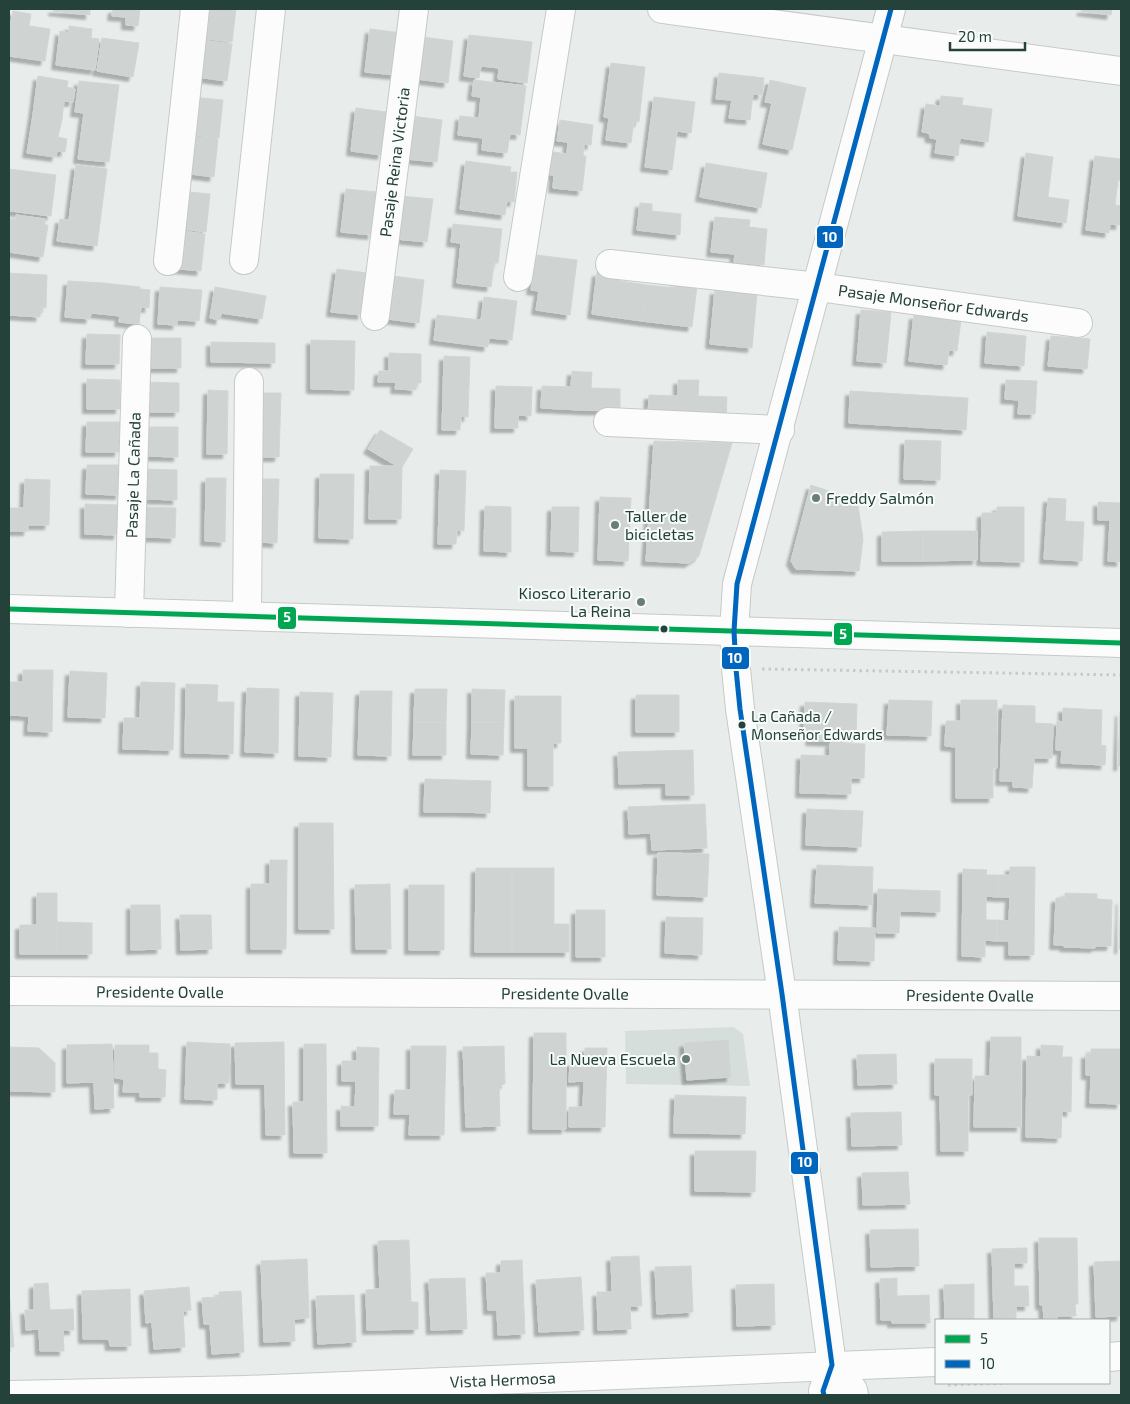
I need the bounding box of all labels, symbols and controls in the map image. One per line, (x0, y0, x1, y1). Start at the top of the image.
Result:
scale bar (950, 20, 1025, 52)
text: 20 m (958, 27, 992, 45)
street label: Pasaje Reina Victoria (375, 86, 413, 238)
line badge: 10 (816, 225, 844, 249)
text: 10 (823, 228, 838, 245)
street label: Pasaje Monseñor Edwards (837, 280, 1030, 325)
street label: Pasaje La Cañada (121, 412, 144, 538)
place label: Freddy Salmón (826, 488, 934, 507)
marker: Freddy Salmón (810, 492, 822, 504)
place label: Taller de bicicletas (625, 506, 694, 543)
marker: Taller de bicicletas (609, 519, 621, 531)
place label: Kiosco Literario La Reina (518, 583, 631, 620)
marker: Kiosco Literario La Reina (635, 596, 647, 608)
line badge: 5 (277, 606, 297, 630)
text: 5 (283, 608, 291, 625)
line badge: 5 (833, 622, 853, 646)
unlabelled marker (659, 624, 669, 634)
text: 5 (839, 625, 847, 642)
line badge: 10 (721, 646, 750, 670)
text: 10 (728, 649, 743, 666)
place label: La Cañada / Monseñor Edwards (751, 707, 883, 743)
marker: La Cañada / Monseñor Edwards (737, 720, 747, 730)
street label: Presidente Ovalle (96, 981, 224, 1001)
street label: Presidente Ovalle (501, 983, 629, 1003)
street label: Presidente Ovalle (906, 985, 1034, 1005)
place label: La Nueva Escuela (550, 1049, 676, 1068)
marker: La Nueva Escuela (680, 1053, 692, 1065)
line badge: 10 (790, 1151, 819, 1175)
text: 10 (798, 1153, 813, 1170)
legend (935, 1319, 1110, 1384)
text: 5 (980, 1329, 988, 1347)
text: 10 (980, 1354, 995, 1372)
street label: Vista Hermosa (449, 1367, 556, 1391)

